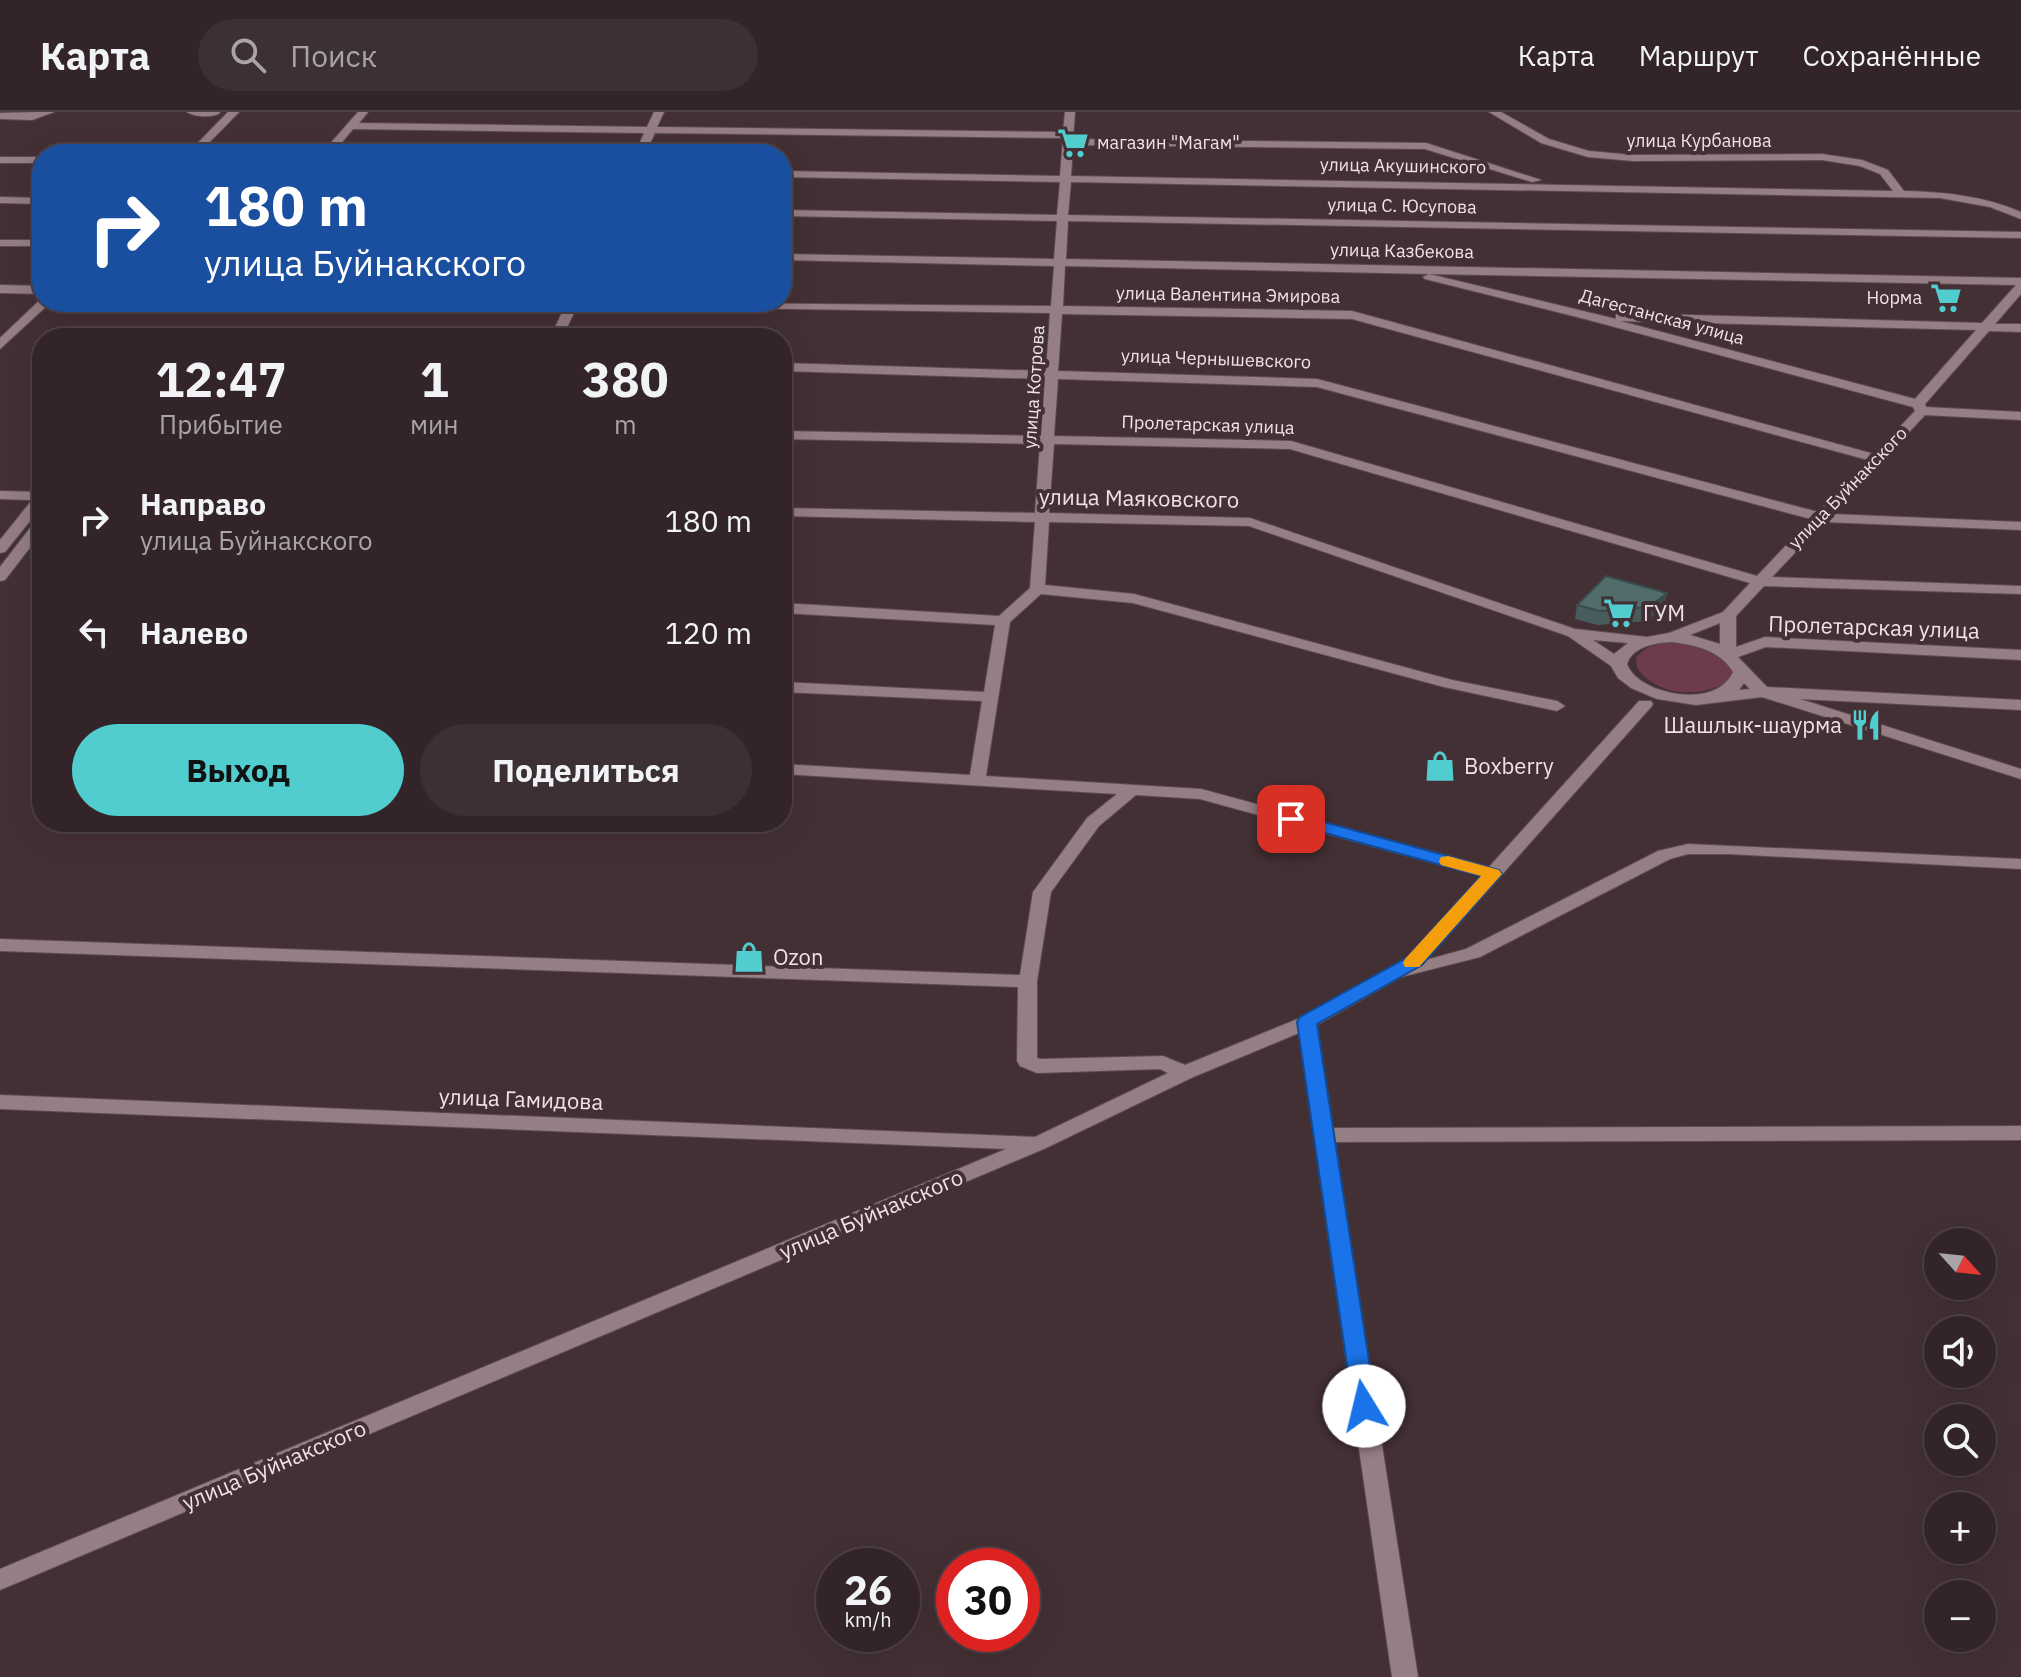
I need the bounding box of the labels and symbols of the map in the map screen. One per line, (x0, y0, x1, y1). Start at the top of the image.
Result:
supermarket icon: магазин "Магам" (1056, 126, 1090, 160)
street label: улица Курбанова (1626, 129, 1772, 152)
place label: магазин "Магам" (1097, 131, 1240, 154)
street label: улица Акушинского (1320, 153, 1486, 178)
street label: улица С. Юсупова (1327, 193, 1477, 218)
street label: улица Казбекова (1330, 238, 1475, 263)
street label: улица Валентина Эмирова (1116, 281, 1341, 308)
supermarket icon: Норма (1929, 281, 1963, 315)
street label: Дагестанская улица (1577, 283, 1747, 350)
place label: Норма (1867, 286, 1922, 309)
street label: улица Котрова (1018, 324, 1049, 450)
street label: улица Чернышевского (1121, 344, 1311, 373)
street label: Пролетарская улица (1121, 410, 1295, 439)
street label: улица Буйнакского (1783, 422, 1912, 554)
street label: улица Маяковского (1039, 481, 1239, 514)
supermarket icon: ГУМ (1602, 596, 1636, 630)
place label: ГУМ (1643, 598, 1685, 627)
street label: Пролетарская улица (1768, 608, 1981, 645)
restaurant icon: Шашлык-шаурма (1849, 708, 1883, 742)
place label: Шашлык-шаурма (1663, 710, 1842, 739)
shop icon: Boxberry (1423, 749, 1457, 783)
place label: Boxberry (1464, 751, 1554, 780)
pin (1257, 785, 1325, 853)
shop icon: Ozon (732, 940, 766, 974)
place label: Ozon (773, 942, 823, 971)
street label: улица Гамидова (438, 1081, 604, 1116)
street label: улица Буйнакского (775, 1162, 967, 1265)
north arrow (1924, 1228, 1996, 1300)
position arrow (1322, 1364, 1406, 1448)
street label: улица Буйнакского (178, 1413, 370, 1516)
speed limit sign: 30 (936, 1548, 1040, 1652)

